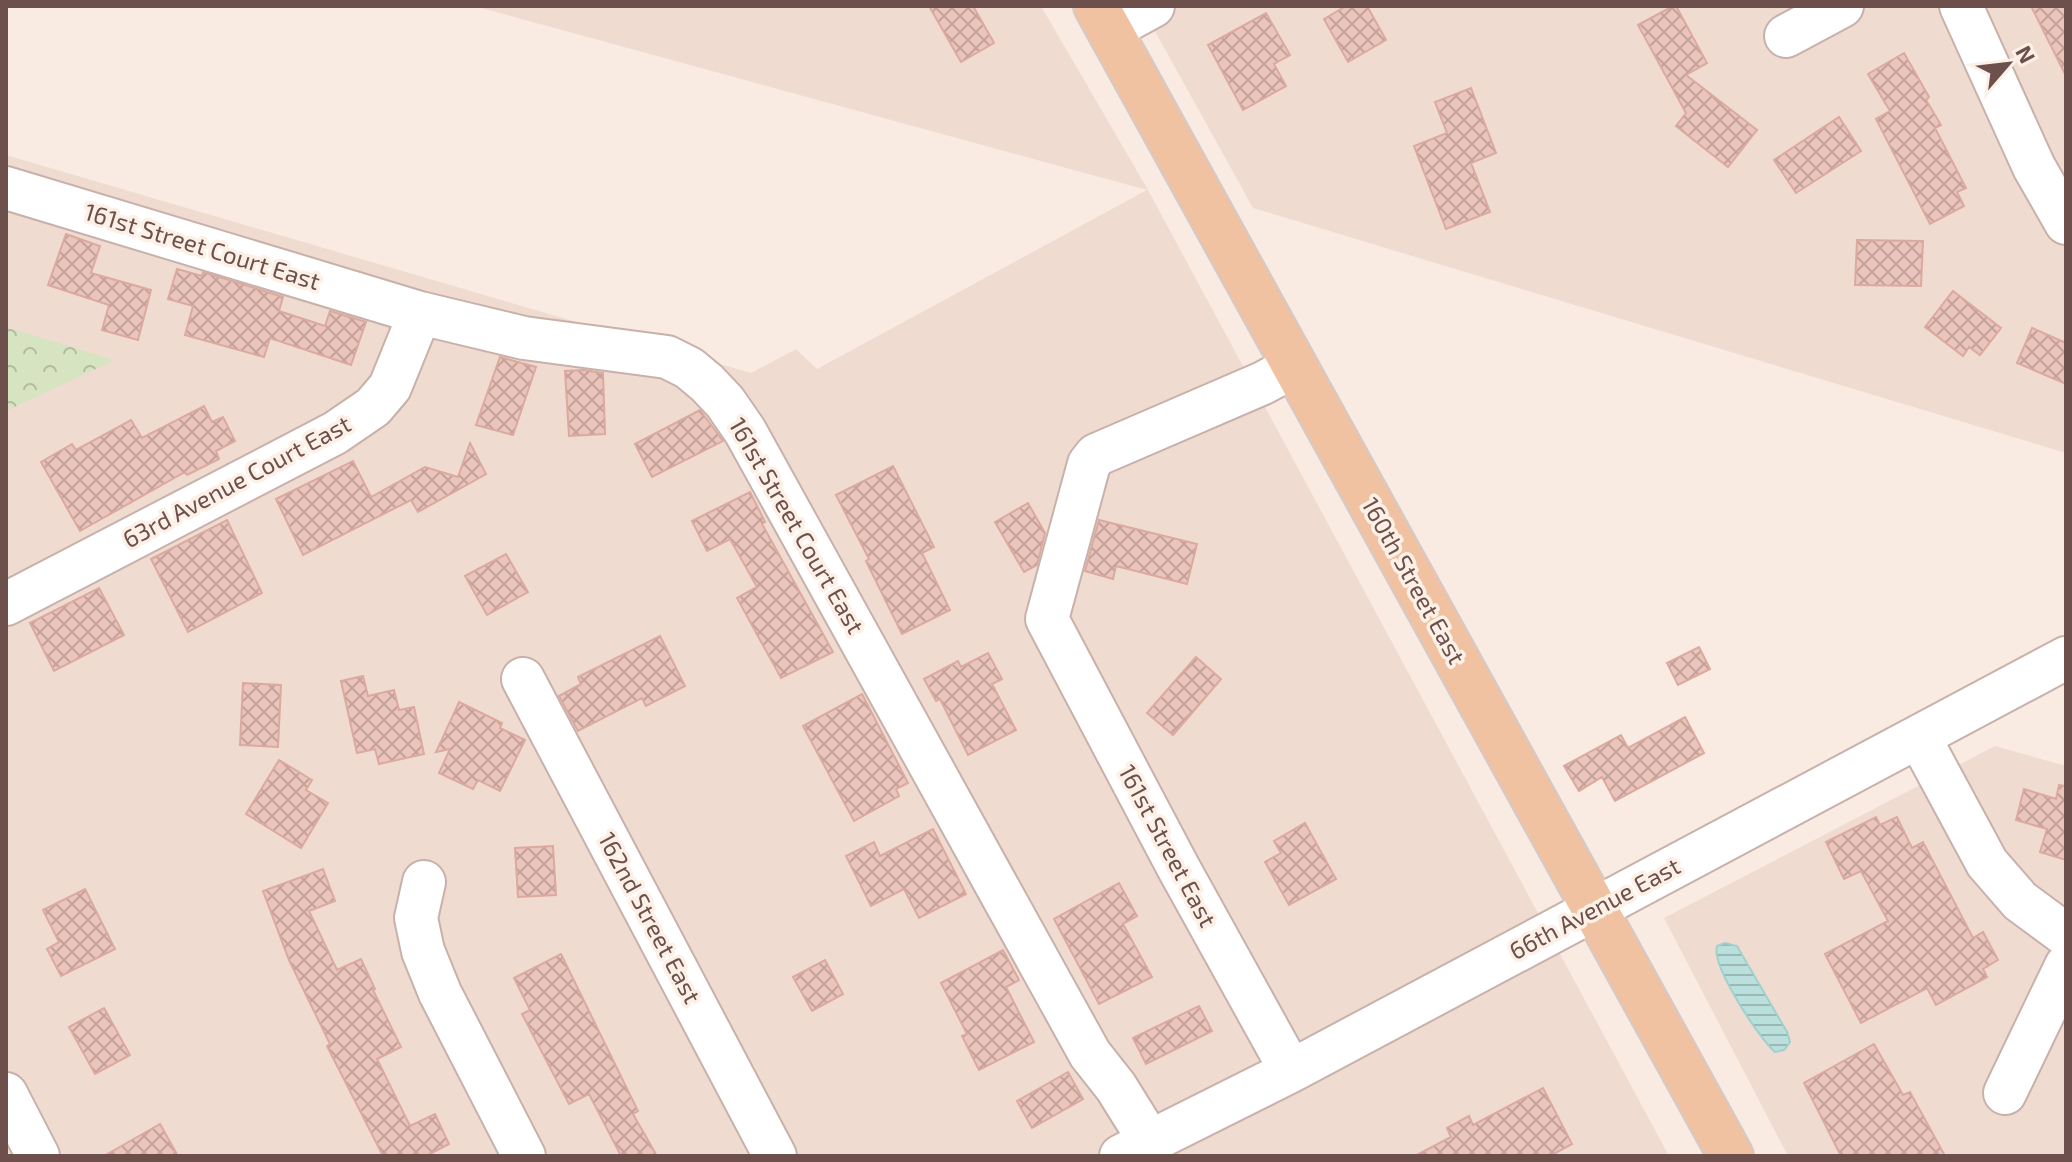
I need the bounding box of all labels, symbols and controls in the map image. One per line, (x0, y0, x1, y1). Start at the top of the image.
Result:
north arrow (1968, 24, 2048, 104)
text: N (2011, 41, 2042, 67)
street label: 161st Street Court East (81, 196, 324, 295)
street label: 63rd Avenue Court East (117, 408, 355, 553)
street label: 161st Street Court East (724, 412, 871, 638)
street label: 160th Street East (1356, 492, 1472, 669)
street label: 161st Street East (1113, 759, 1223, 931)
street label: 162nd Street East (593, 827, 708, 1008)
street label: 66th Avenue East (1504, 850, 1685, 965)

